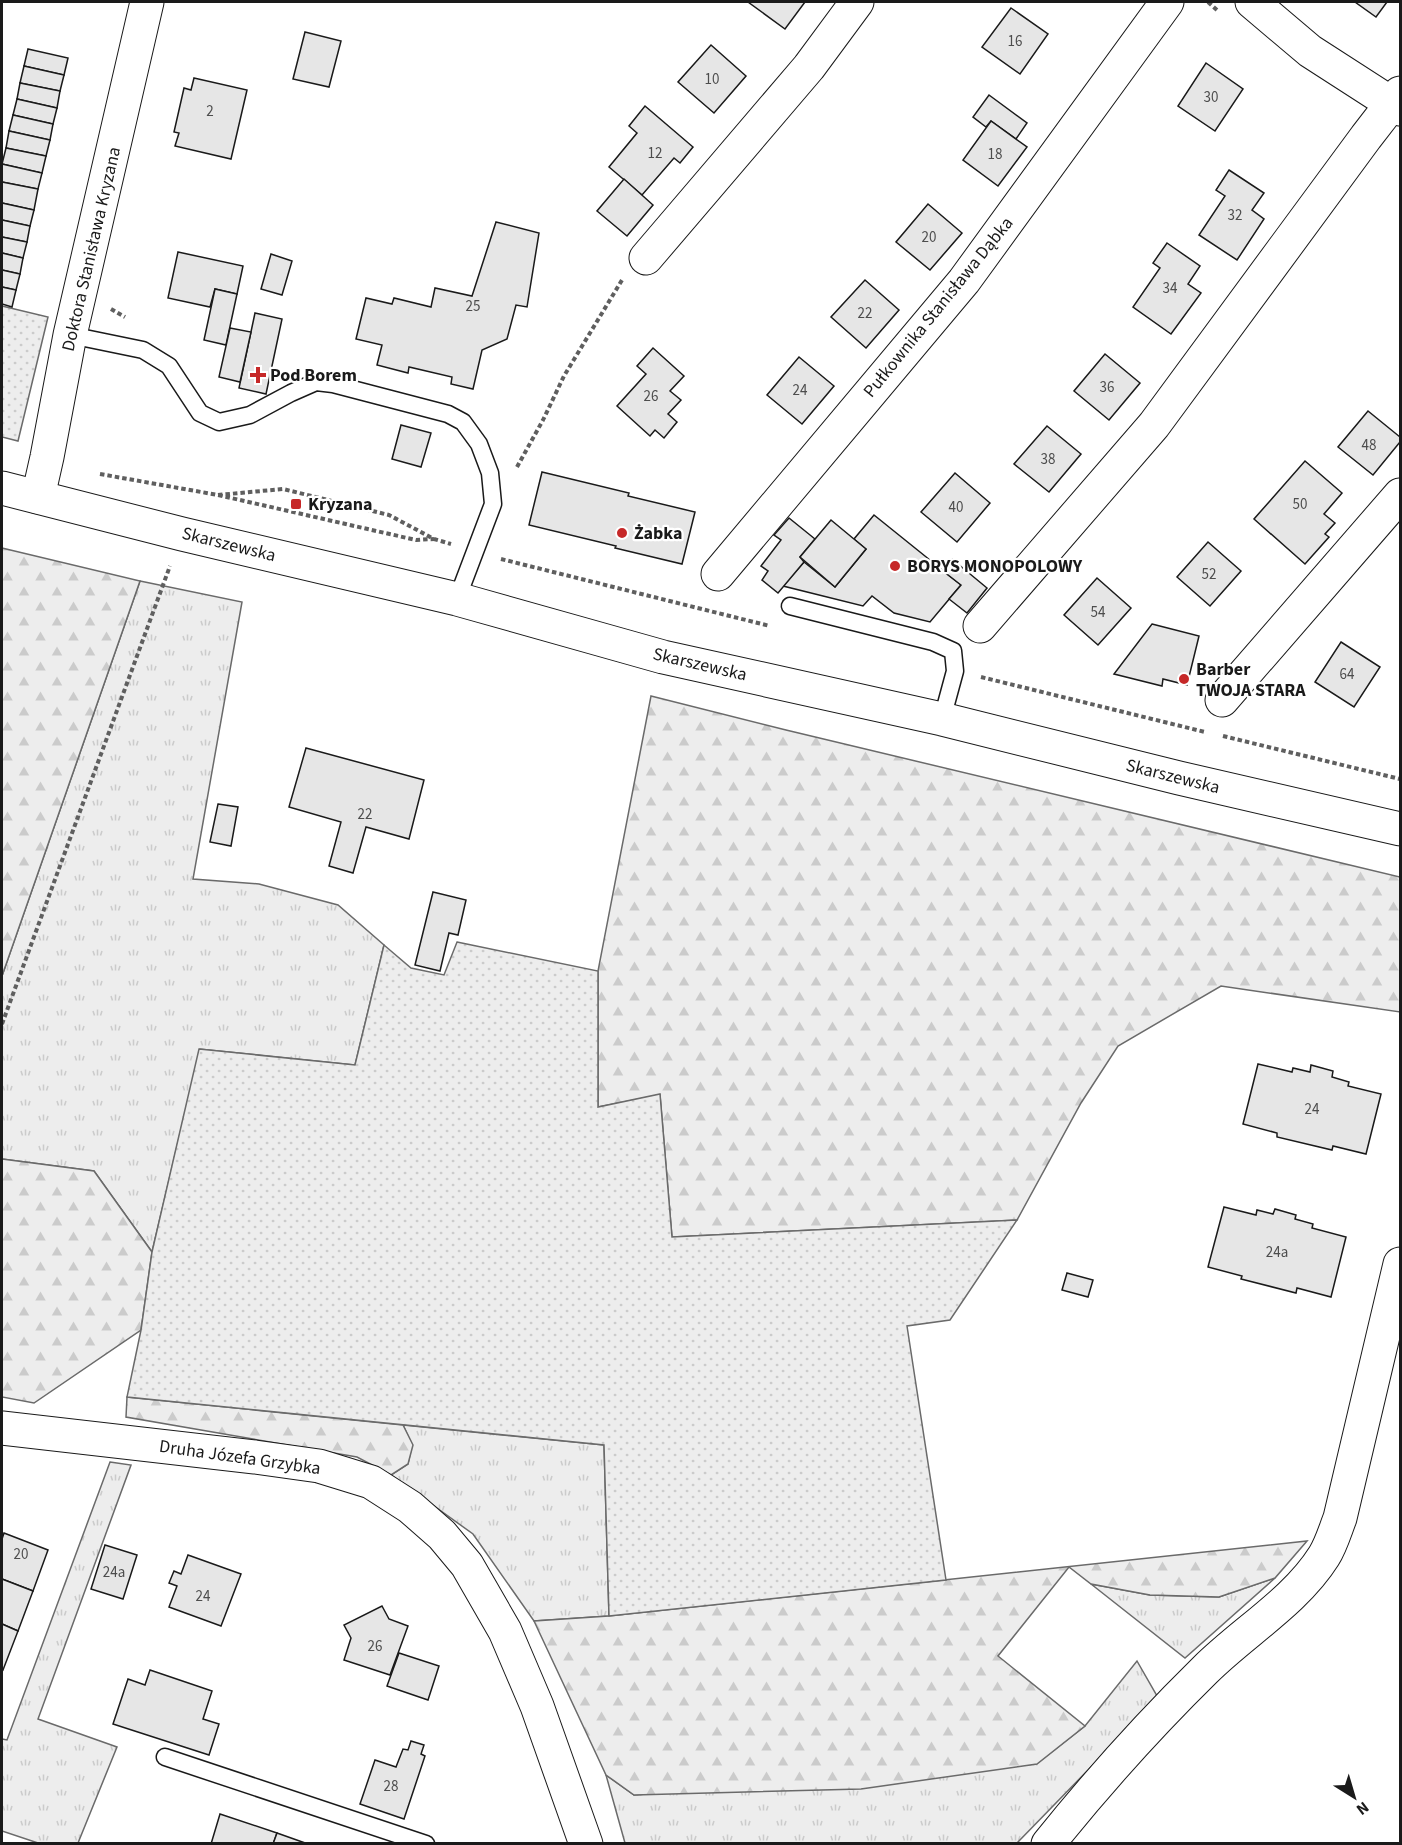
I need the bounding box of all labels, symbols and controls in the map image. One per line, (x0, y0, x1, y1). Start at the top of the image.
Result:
house number: 16 (1008, 31, 1022, 52)
house number: 10 (705, 69, 719, 90)
house number: 30 (1204, 87, 1218, 108)
house number: 2 (206, 101, 214, 122)
house number: 12 (648, 143, 662, 164)
street label: Doktora Stanisława Kryzana (56, 144, 127, 354)
house number: 18 (988, 144, 1002, 165)
house number: 32 (1228, 205, 1242, 226)
street label: Pułkownika Stanisława Dąbka (858, 212, 1019, 403)
house number: 20 (922, 227, 936, 248)
house number: 34 (1163, 278, 1178, 299)
house number: 25 (466, 296, 480, 317)
house number: 22 (858, 303, 872, 324)
place label: Pod Borem (270, 363, 357, 388)
marker: Pod Borem (251, 368, 265, 382)
house number: 36 (1100, 377, 1114, 398)
house number: 24 (793, 380, 808, 401)
house number: 26 (644, 386, 658, 407)
house number: 48 (1362, 435, 1376, 456)
house number: 38 (1041, 449, 1055, 470)
place label: Kryzana (308, 492, 373, 517)
house number: 50 (1293, 494, 1307, 515)
marker: Kryzana (289, 497, 303, 511)
house number: 40 (949, 497, 963, 518)
street label: Skarszewska (179, 521, 278, 568)
place label: Żabka (634, 521, 683, 546)
marker: Żabka (615, 526, 629, 540)
place label: BORYS MONOPOLOWY (907, 554, 1083, 579)
marker: BORYS MONOPOLOWY (888, 559, 902, 573)
house number: 52 (1202, 564, 1216, 585)
house number: 54 (1091, 602, 1106, 623)
street label: Skarszewska (650, 642, 749, 687)
place label: Barber TWOJA STARA (1196, 657, 1306, 703)
house number: 64 (1340, 664, 1355, 685)
marker: Barber TWOJA STARA (1177, 672, 1191, 686)
street label: Skarszewska (1123, 753, 1222, 800)
house number: 22 (358, 804, 372, 825)
house number: 24 (1305, 1099, 1320, 1120)
house number: 24a (1266, 1242, 1288, 1263)
street label: Druha Józefa Grzybka (158, 1434, 322, 1481)
house number: 20 (14, 1544, 28, 1565)
house number: 24a (103, 1562, 125, 1583)
house number: 24 (196, 1586, 211, 1607)
house number: 26 (368, 1636, 382, 1657)
north arrow (1324, 1767, 1384, 1827)
house number: 28 (384, 1776, 398, 1797)
text: N (1352, 1796, 1373, 1820)

